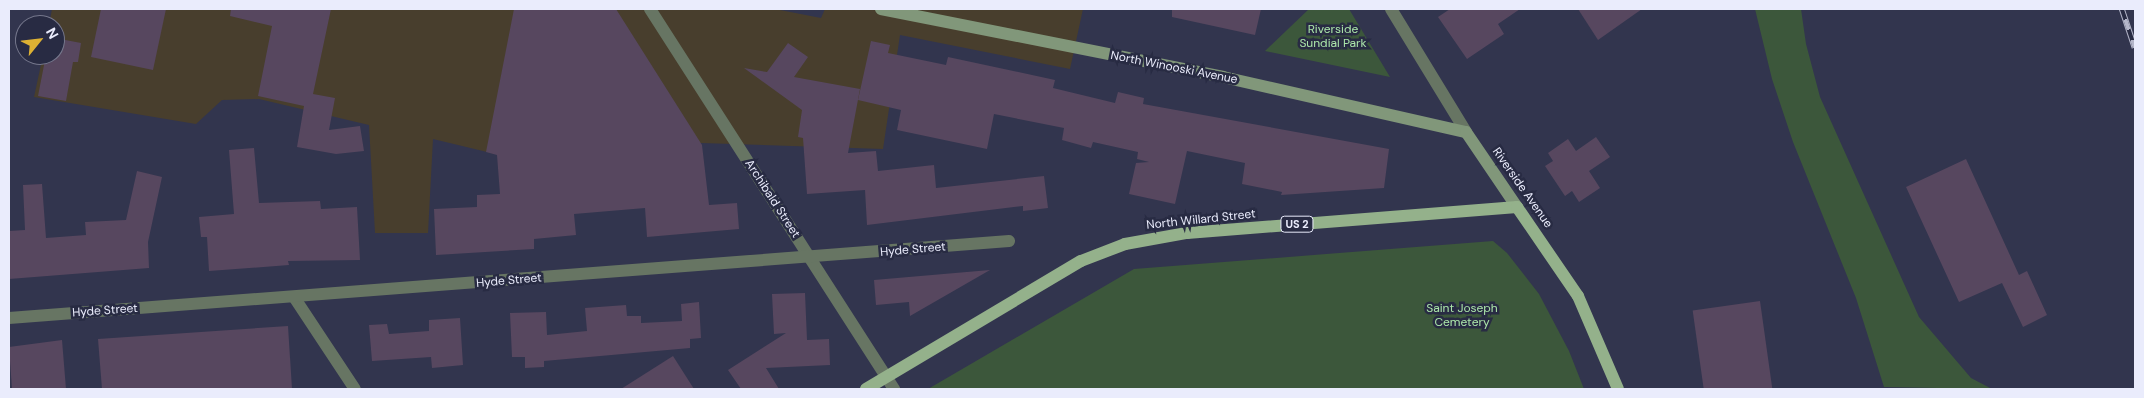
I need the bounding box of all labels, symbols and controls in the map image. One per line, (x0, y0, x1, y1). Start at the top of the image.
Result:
north arrow (15, 15, 65, 65)
park label: Riverside Sundial Park (1299, 23, 1367, 51)
text: N (42, 24, 63, 42)
street label: North Winooski Avenue (1109, 49, 1239, 87)
street label: Riverside Avenue (1489, 145, 1555, 231)
street label: Archibald Street (741, 157, 803, 241)
street label: North Willard Street (1146, 207, 1256, 233)
road number: US 2 (1280, 215, 1314, 232)
street label: Hyde Street (880, 240, 946, 260)
street label: Hyde Street (476, 271, 542, 291)
street label: Hyde Street (72, 302, 138, 320)
park label: Saint Joseph Cemetery (1426, 302, 1498, 330)

